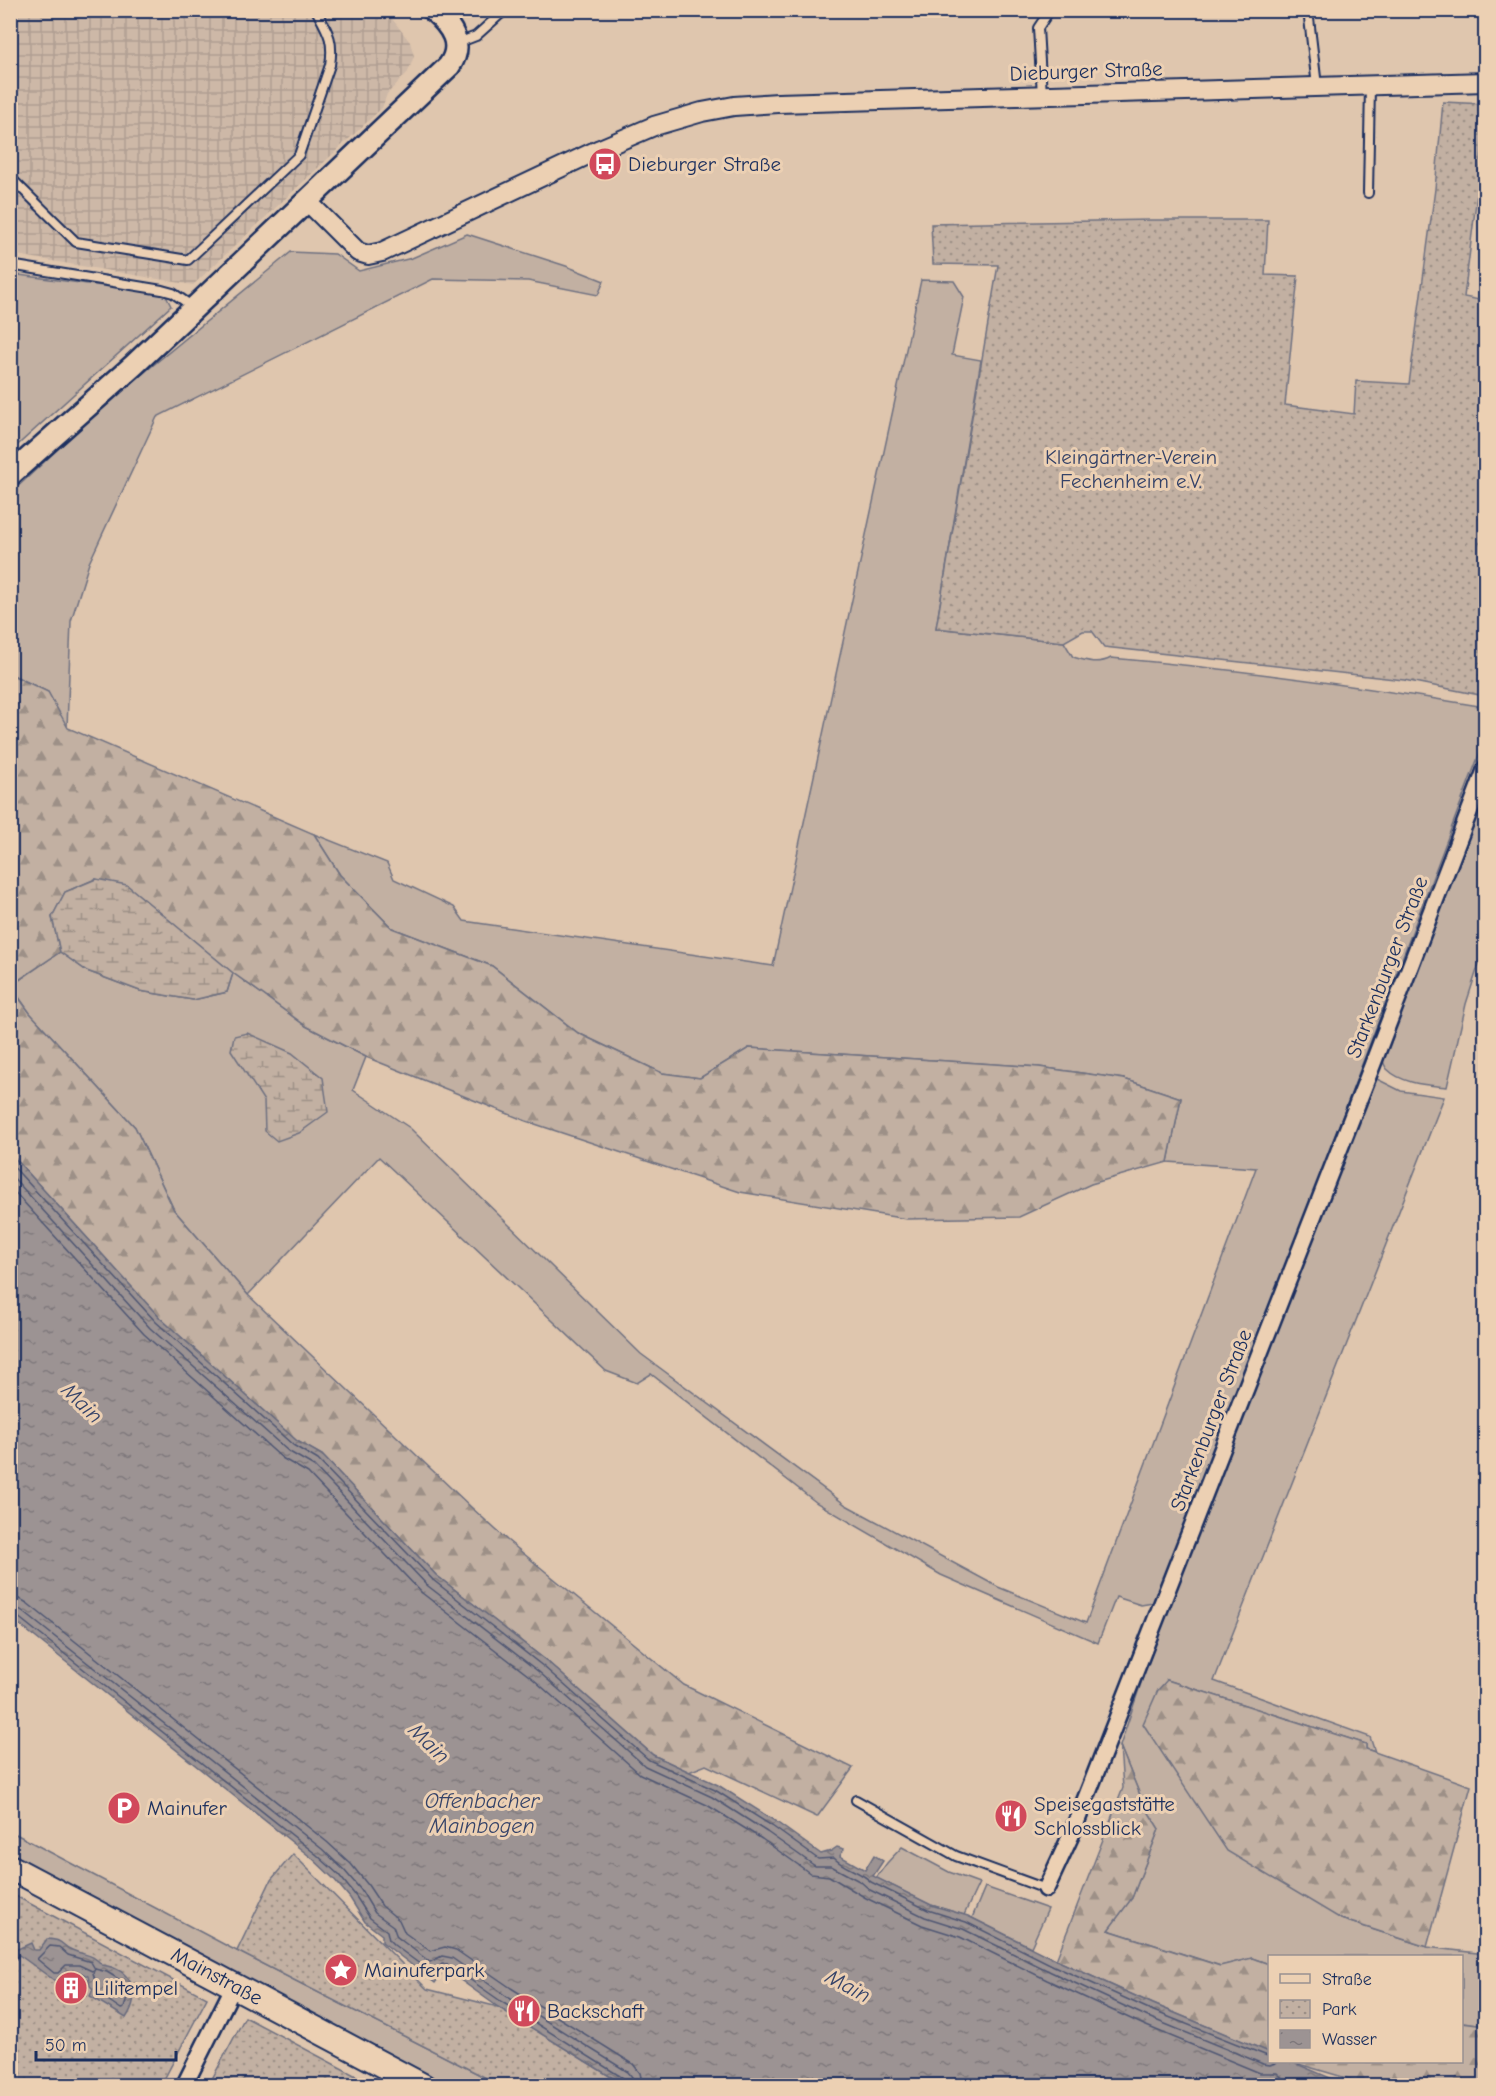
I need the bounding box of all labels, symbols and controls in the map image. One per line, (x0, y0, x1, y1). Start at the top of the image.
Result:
street label: Dieburger Straße (1009, 56, 1163, 86)
bus stop icon: Dieburger Straße (587, 146, 623, 182)
place label: Dieburger Straße (628, 152, 781, 176)
park label: Kleingärtner-Verein Fechenheim e.V. (1045, 445, 1217, 493)
street label: Starkenburger Straße (1341, 873, 1433, 1061)
street label: Starkenburger Straße (1165, 1326, 1257, 1514)
water label: Main (55, 1377, 108, 1429)
water label: Main (402, 1717, 455, 1769)
water label: Offenbacher Mainbogen (425, 1788, 541, 1839)
parking icon: Mainufer (106, 1790, 142, 1826)
place label: Speisegaststätte Schlossblick (1034, 1792, 1175, 1840)
place label: Mainufer (147, 1796, 228, 1820)
restaurant icon: Speisegaststätte Schlossblick (993, 1798, 1029, 1834)
street label: Mainstraße (167, 1942, 267, 2010)
place icon: Mainuferpark (323, 1952, 359, 1988)
legend (1268, 1955, 1463, 2063)
place label: Mainuferpark (364, 1958, 484, 1982)
water label: Main (820, 1963, 875, 2009)
text: Straße (1322, 1969, 1372, 1990)
building icon: Lilitempel (53, 1970, 89, 2006)
place label: Lilitempel (94, 1976, 178, 2000)
restaurant icon: Backschaft (506, 1993, 542, 2029)
place label: Backschaft (547, 1999, 645, 2023)
text: Park (1322, 1999, 1357, 2020)
scale bar (36, 2024, 176, 2062)
text: Wasser (1322, 2029, 1378, 2050)
text: 50 m (45, 2035, 87, 2056)

